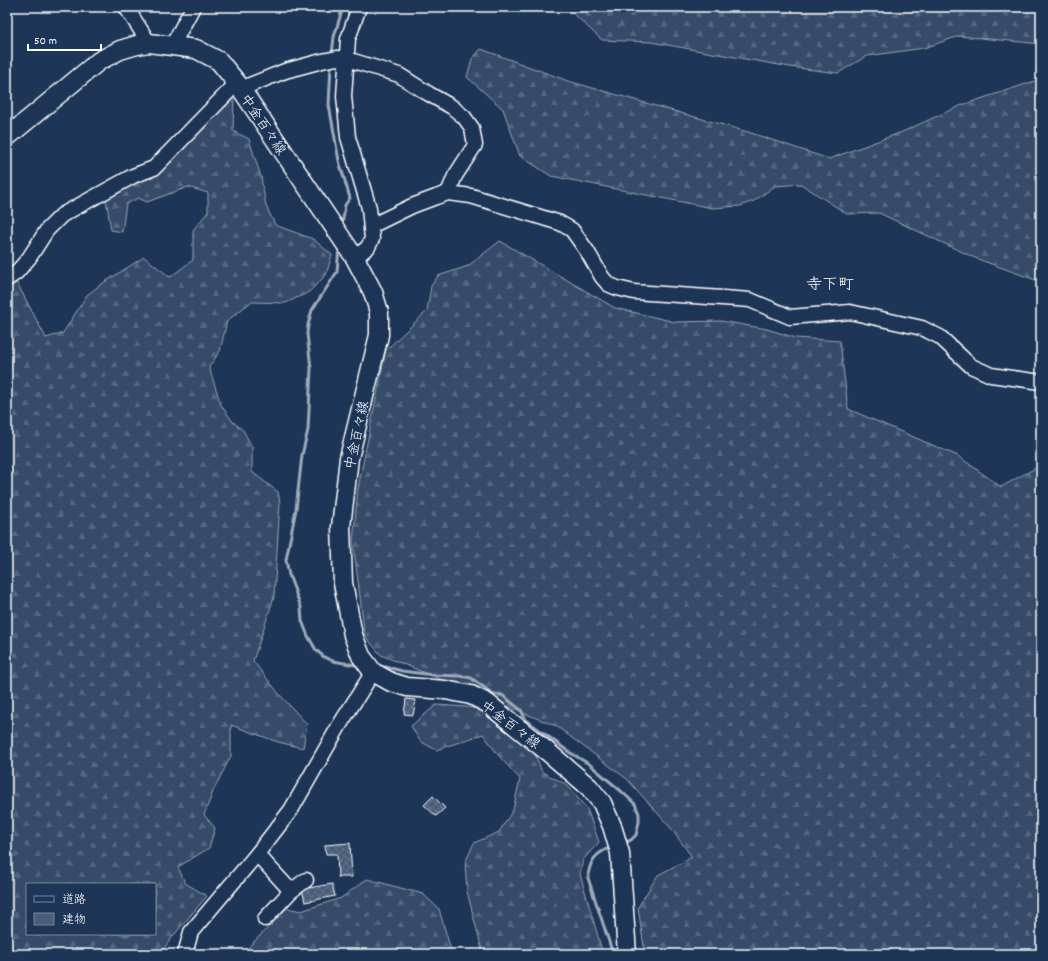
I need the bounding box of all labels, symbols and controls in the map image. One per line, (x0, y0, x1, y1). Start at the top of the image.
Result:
scale bar (28, 26, 101, 52)
text: 50 m (34, 33, 57, 50)
street label: 中金百々線 (234, 91, 290, 160)
district label: 寺下町 (806, 274, 854, 297)
street label: 中金百々線 (341, 399, 375, 472)
street label: 中金百々線 (476, 697, 544, 755)
legend (26, 883, 156, 935)
text: 道路 (62, 892, 86, 909)
text: 建物 (62, 912, 86, 929)

